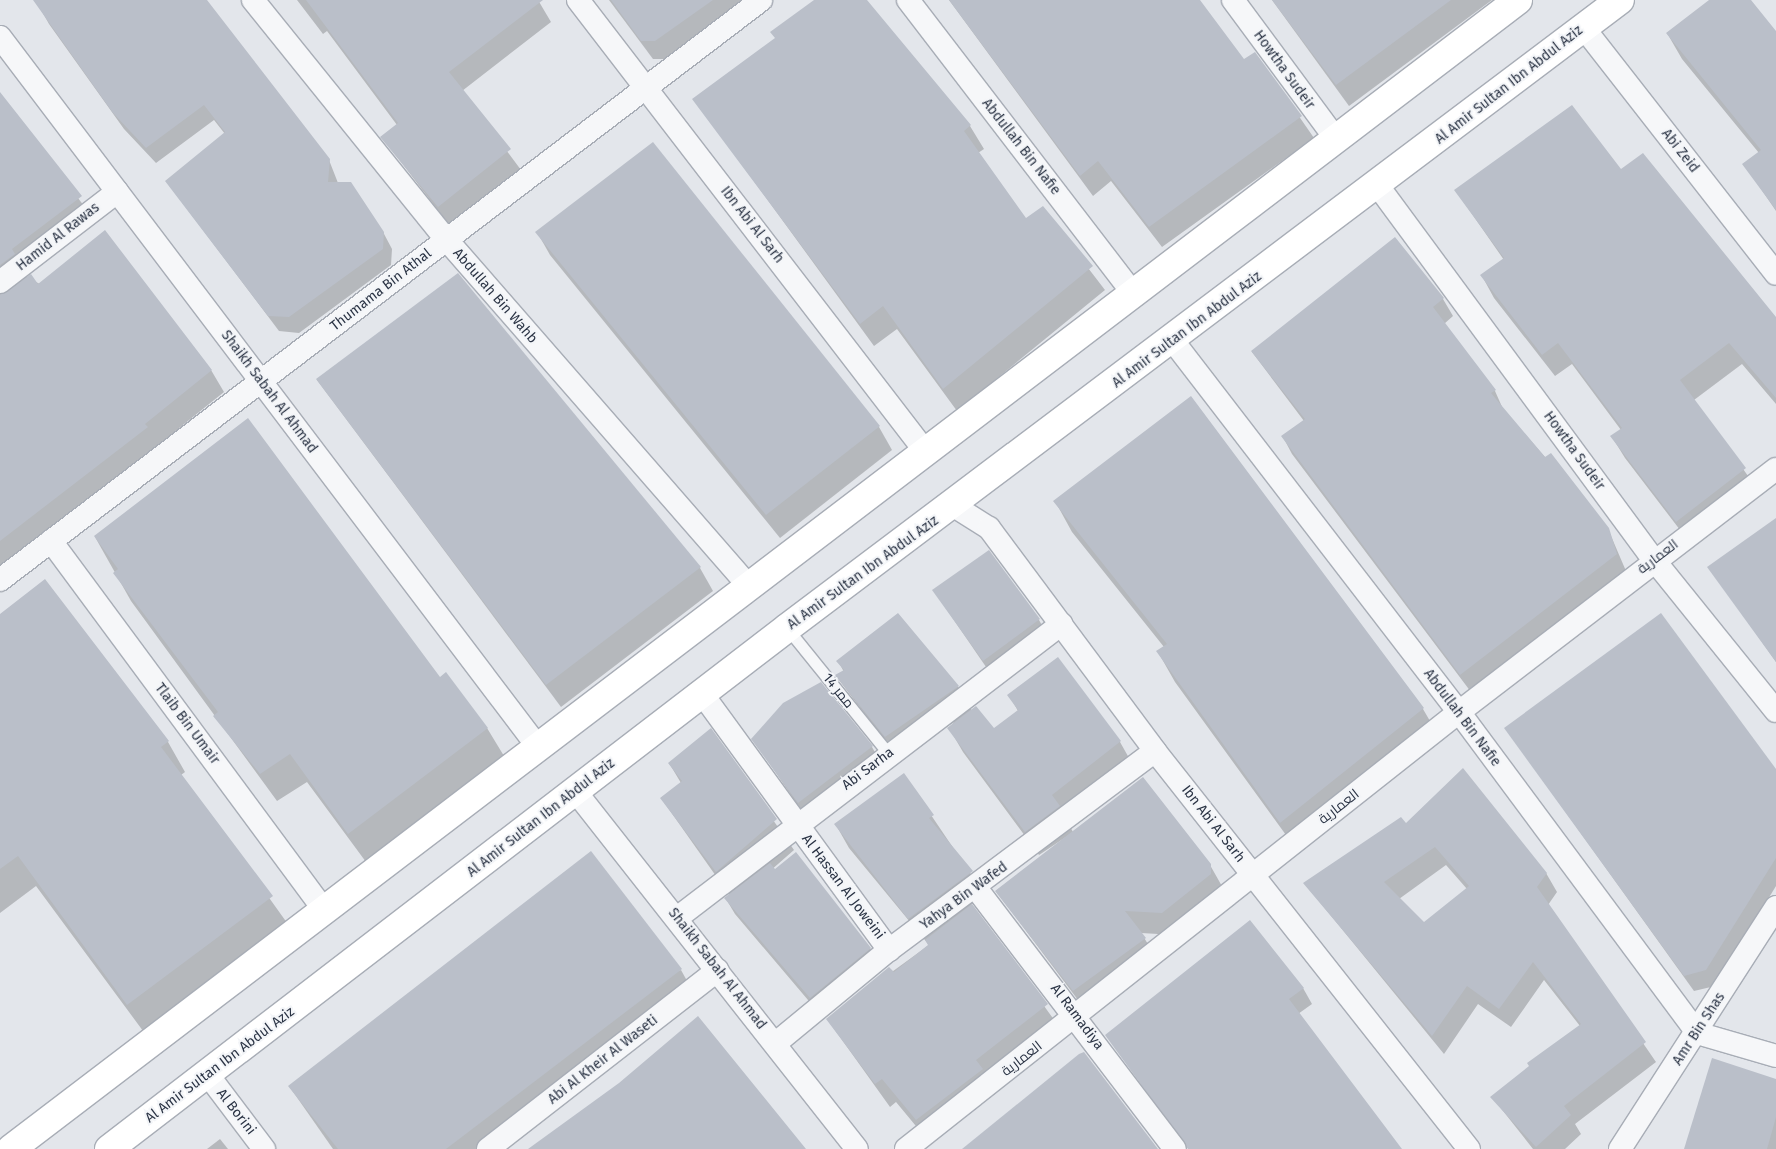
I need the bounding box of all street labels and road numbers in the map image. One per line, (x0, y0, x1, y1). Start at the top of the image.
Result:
street label: Al Amir Sultan Ibn Abdul Aziz (1432, 22, 1586, 148)
street label: Howtha Sudeir (1250, 27, 1318, 113)
street label: Abdullah Bin Nafie (978, 95, 1064, 199)
street label: Abi Zeid (1658, 126, 1702, 176)
street label: Ibn Abi Al Sarh (717, 183, 787, 267)
street label: Hamid Al Rawas (13, 199, 103, 275)
street label: Thumama Bin Athal (327, 245, 435, 335)
street label: Abdullah Bin Wahb (449, 245, 541, 347)
street label: Al Amir Sultan Ibn Abdul Aziz (1109, 268, 1265, 392)
street label: Shaikh Sabah Al Ahmad (217, 327, 321, 457)
street label: Howtha Sudeir (1540, 408, 1608, 494)
street label: Al Amir Sultan Ibn Abdul Aziz (784, 513, 942, 633)
street label: العمارية (1634, 536, 1682, 578)
street label: Abdullah Bin Nafie (1420, 666, 1504, 770)
street label: ممر 14 (819, 670, 857, 712)
street label: Tlaib Bin Umair (151, 680, 223, 768)
street label: Abi Sarha (839, 744, 897, 794)
street label: Al Amir Sultan Ibn Abdul Aziz (464, 755, 618, 881)
street label: Ibn Abi Al Sarh (1178, 782, 1248, 866)
street label: العمارية (1315, 786, 1363, 828)
street label: Al Hassan Al Joweini (798, 831, 888, 943)
street label: Yahya Bin Wafed (917, 859, 1011, 933)
street label: Shaikh Sabah Al Ahmad (664, 905, 770, 1033)
street label: Al Ramadiya (1047, 981, 1107, 1053)
street label: Amr Bin Shas (1669, 989, 1729, 1069)
street label: Al Amir Sultan Ibn Abdul Aziz (142, 1003, 298, 1127)
street label: Abi Al Kheir Al Waseti (545, 1012, 661, 1108)
street label: العمارية (998, 1038, 1046, 1080)
street label: Al Borini (213, 1086, 259, 1138)

